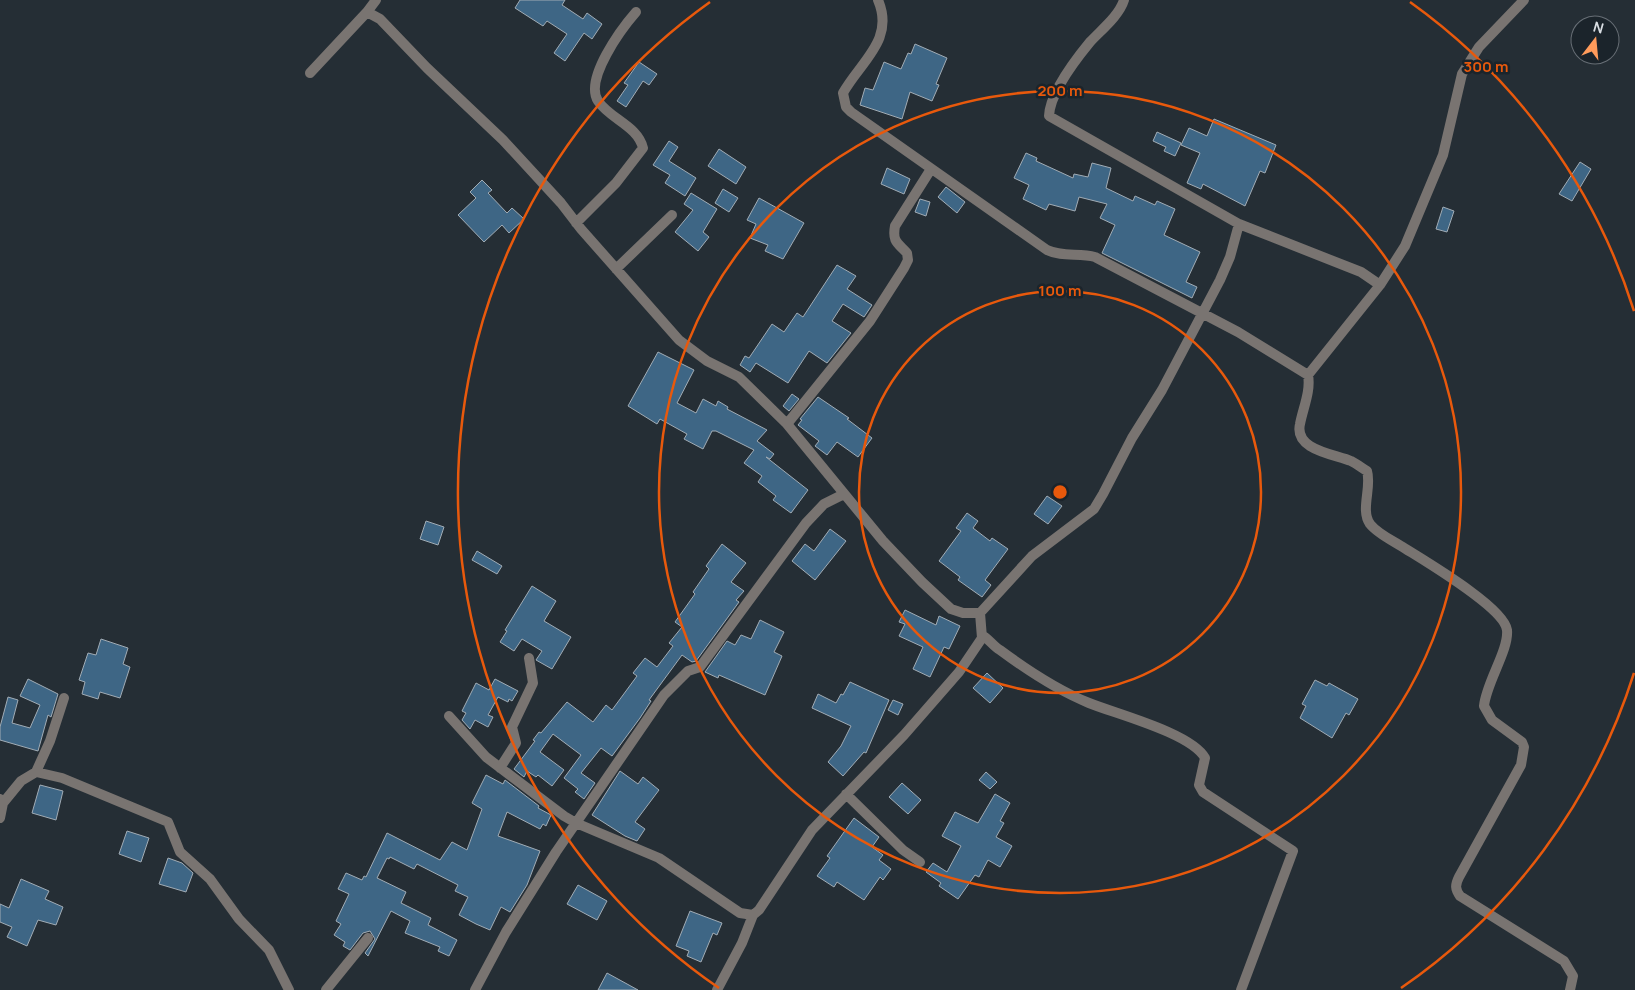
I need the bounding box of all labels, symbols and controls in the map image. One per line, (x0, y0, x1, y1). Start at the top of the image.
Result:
north arrow (1570, 15, 1620, 65)
text: N (1591, 17, 1606, 38)
text: 300 m (1464, 56, 1508, 77)
text: 200 m (1037, 80, 1083, 101)
text: 100 m (1039, 280, 1081, 301)
centre of rings (1051, 483, 1069, 501)

